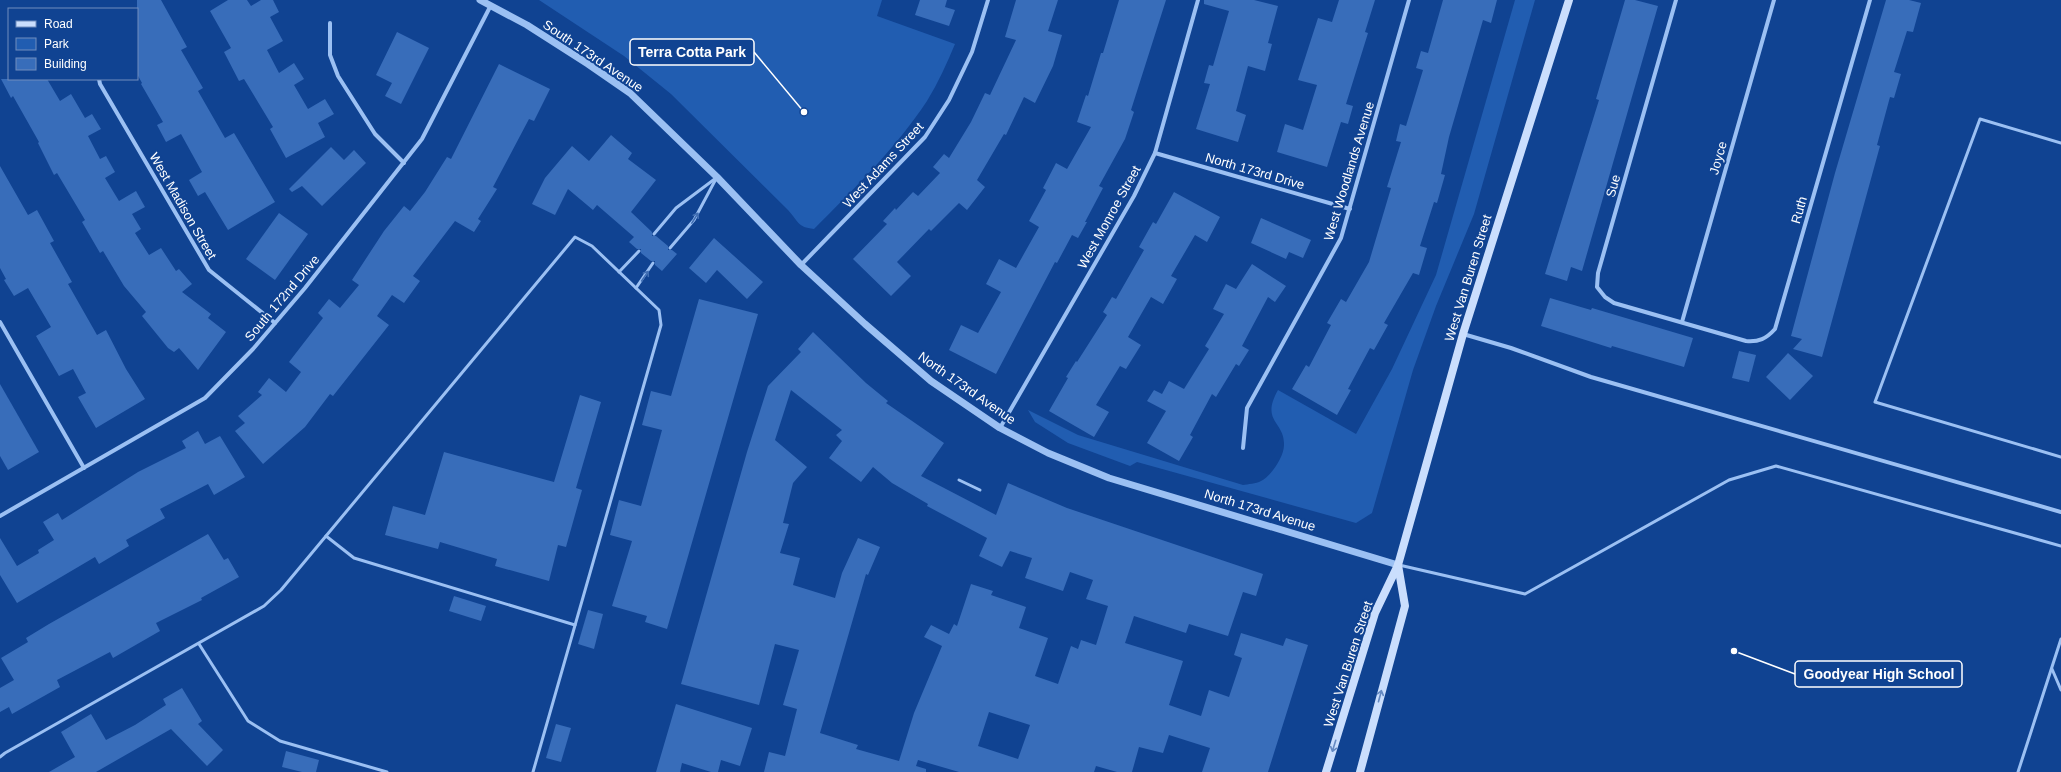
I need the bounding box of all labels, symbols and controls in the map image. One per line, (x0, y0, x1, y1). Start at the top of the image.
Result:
legend (8, 8, 138, 80)
text: Road (44, 17, 73, 31)
street label: South 173rd Avenue (540, 17, 646, 95)
text: Park (44, 37, 70, 51)
callout: Terra Cotta Park (630, 39, 754, 65)
text: Terra Cotta Park (638, 44, 746, 60)
text: Building (44, 57, 87, 71)
street label: West Woodlands Avenue (1321, 100, 1377, 242)
street label: West Adams Street (840, 119, 927, 211)
street label: Joyce (1706, 140, 1730, 176)
street label: West Madison Street (146, 150, 220, 262)
street label: North 173rd Drive (1204, 150, 1306, 192)
street label: West Monroe Street (1074, 163, 1144, 271)
street label: Sue (1603, 173, 1623, 199)
street label: Ruth (1788, 195, 1810, 225)
street label: West Van Buren Street (1442, 212, 1495, 343)
one-way arrow (691, 213, 699, 224)
street label: South 172nd Drive (242, 252, 322, 344)
one-way arrow (641, 271, 649, 282)
street label: North 173rd Avenue (915, 349, 1019, 427)
street label: North 173rd Avenue (1203, 486, 1317, 534)
street label: West Van Buren Street (1321, 599, 1376, 729)
callout: Goodyear High School (1795, 661, 1962, 687)
text: Goodyear High School (1804, 666, 1954, 682)
one-way arrow (1377, 690, 1385, 703)
one-way arrow (1330, 740, 1337, 753)

